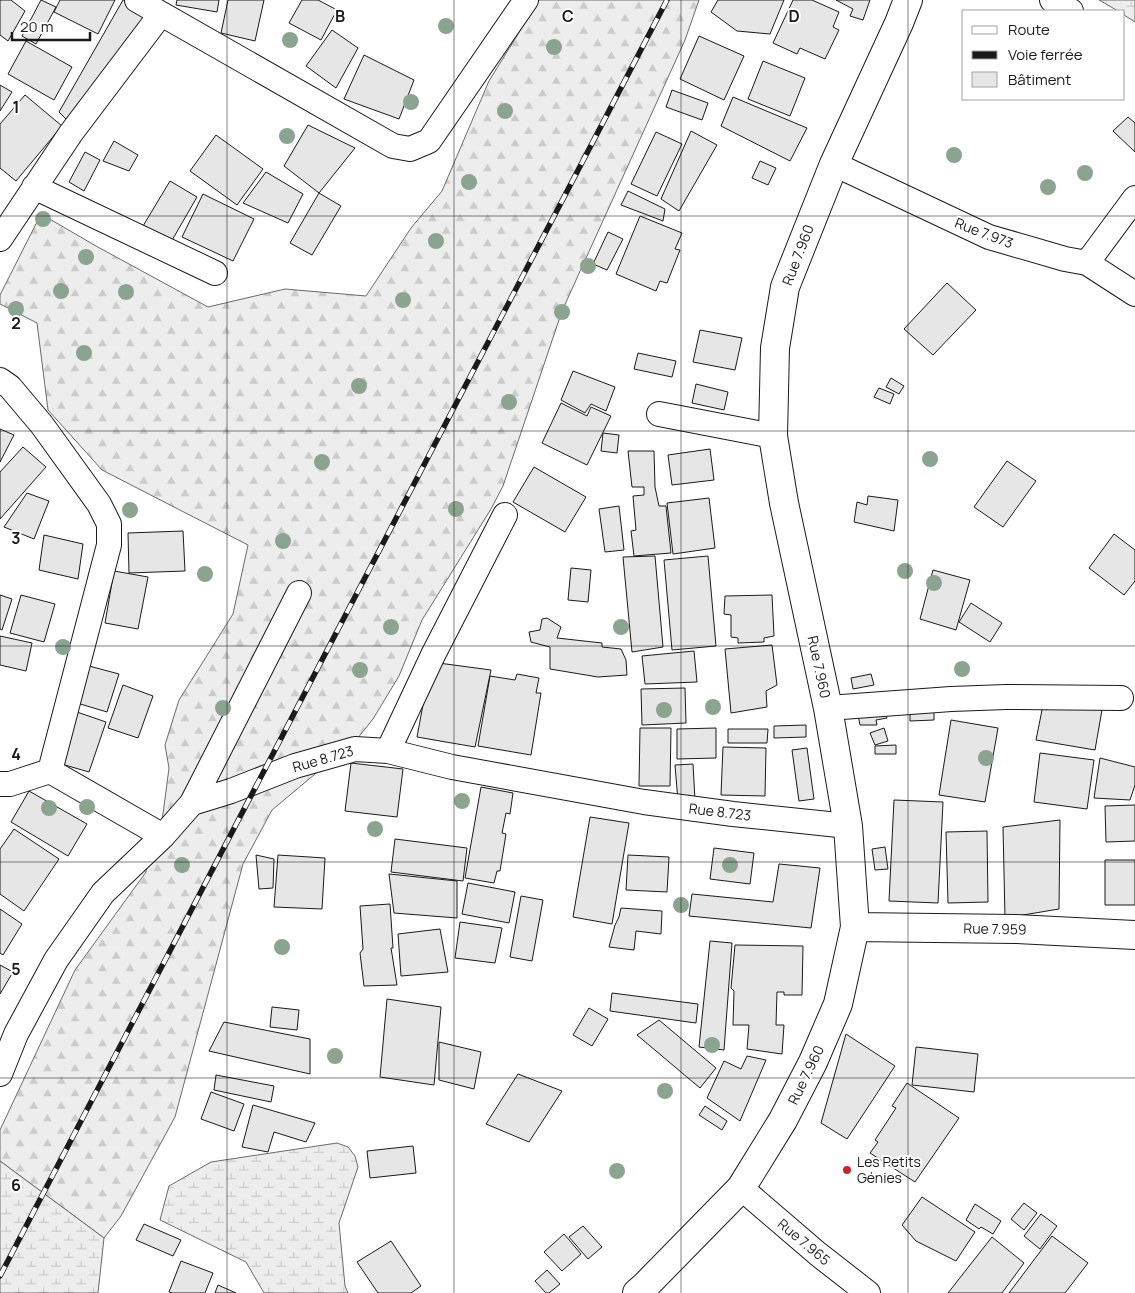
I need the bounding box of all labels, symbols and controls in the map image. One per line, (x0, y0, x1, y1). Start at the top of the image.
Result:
text: B (335, 5, 345, 27)
text: C (562, 5, 574, 27)
text: D (788, 5, 800, 27)
scale bar (12, 10, 90, 42)
legend (962, 10, 1125, 100)
text: 20 m (20, 16, 53, 37)
text: Route (1008, 19, 1050, 40)
text: Voie ferrée (1008, 44, 1083, 65)
text: Bâtiment (1008, 69, 1071, 90)
text: 1 (12, 96, 20, 118)
street label: Rue 7.973 (952, 213, 1016, 252)
street label: Rue 7.960 (777, 222, 818, 288)
text: 2 (11, 312, 21, 334)
text: 3 (11, 527, 21, 549)
street label: Rue 7.960 (804, 634, 835, 700)
street label: Rue 8.723 (290, 741, 356, 776)
text: 4 (11, 743, 21, 765)
street label: Rue 8.723 (688, 798, 752, 825)
street label: Rue 7.959 (963, 918, 1027, 939)
text: 5 (11, 958, 21, 980)
street label: Rue 7.960 (783, 1042, 828, 1108)
place label: Les Petits Génies (857, 1152, 921, 1187)
marker: Les Petits Génies (841, 1164, 853, 1176)
text: 6 (11, 1174, 21, 1196)
street label: Rue 7.965 (774, 1214, 835, 1269)

